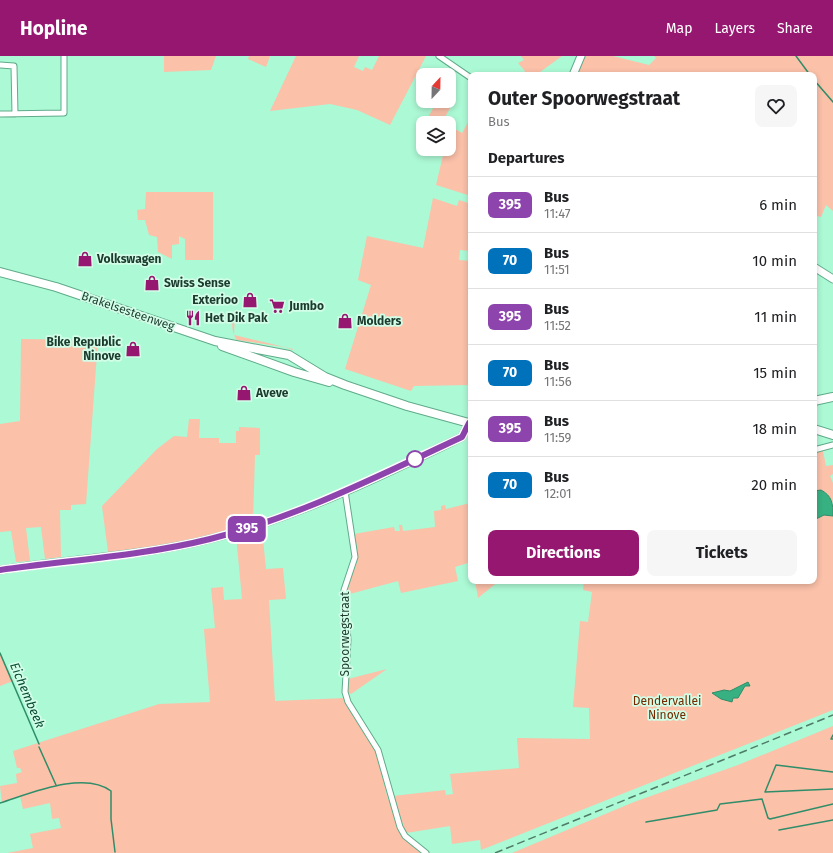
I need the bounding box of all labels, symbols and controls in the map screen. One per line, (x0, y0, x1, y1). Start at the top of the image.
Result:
text: Hopline (20, 17, 88, 40)
text: Map (666, 20, 692, 37)
text: Layers (714, 20, 755, 37)
text: Share (777, 20, 813, 37)
north arrow (416, 68, 456, 108)
map controls (416, 68, 456, 156)
button: heart (755, 85, 797, 127)
text: Outer Spoorwegstraat (488, 87, 680, 110)
text: Bus (488, 114, 510, 129)
button: layers (416, 116, 456, 156)
text: Departures (488, 149, 565, 167)
text: Bus (544, 188, 569, 206)
text: 395 (499, 196, 521, 213)
text: 6 min (759, 196, 797, 214)
text: 11:47 (544, 206, 571, 221)
text: Bus (544, 244, 569, 262)
shop icon: Volkswagen (76, 250, 94, 268)
place label: Volkswagen (96, 252, 162, 266)
text: 70 (503, 252, 517, 269)
text: 10 min (752, 252, 797, 270)
text: 11:51 (544, 262, 570, 277)
shop icon: Swiss Sense (143, 274, 161, 292)
place label: Swiss Sense (164, 276, 231, 290)
street label: Brakelsesteenweg (80, 289, 177, 334)
shop icon: Exterioo (241, 291, 259, 309)
place label: Exterioo (192, 293, 238, 307)
supermarket icon: Jumbo (268, 297, 286, 315)
place label: Jumbo (288, 299, 324, 313)
text: Bus (544, 300, 569, 318)
text: 395 (499, 308, 521, 325)
text: 11 min (754, 308, 797, 326)
restaurant icon: Het Dik Pak (184, 309, 202, 327)
place label: Het Dik Pak (205, 311, 268, 325)
shop icon: Molders (336, 312, 354, 330)
place label: Molders (357, 314, 401, 328)
text: 11:52 (544, 318, 571, 333)
place label: Bike Republic Ninove (47, 335, 121, 363)
shop icon: Bike Republic Ninove (124, 340, 142, 358)
text: Bus (544, 356, 569, 374)
text: 70 (503, 364, 517, 381)
text: 15 min (753, 364, 797, 382)
text: 11:56 (544, 374, 572, 389)
shop icon: Aveve (235, 384, 253, 402)
place label: Aveve (255, 386, 289, 400)
text: Bus (544, 412, 569, 430)
text: 395 (499, 420, 521, 437)
text: 18 min (752, 420, 797, 438)
text: 11:59 (544, 430, 571, 445)
unlabelled marker (406, 450, 424, 468)
text: Bus (544, 468, 569, 486)
text: 70 (503, 476, 517, 493)
text: 20 min (751, 476, 797, 494)
text: 12:01 (544, 486, 572, 501)
line badge: 395 (224, 516, 270, 542)
text: 395 (236, 520, 258, 537)
button: Directions (488, 530, 639, 576)
button: Tickets (647, 530, 797, 576)
street label: Spoorwegstraat (338, 591, 352, 677)
water label: Eichembeek (7, 660, 48, 730)
park label: Dendervallei Ninove (633, 694, 701, 722)

